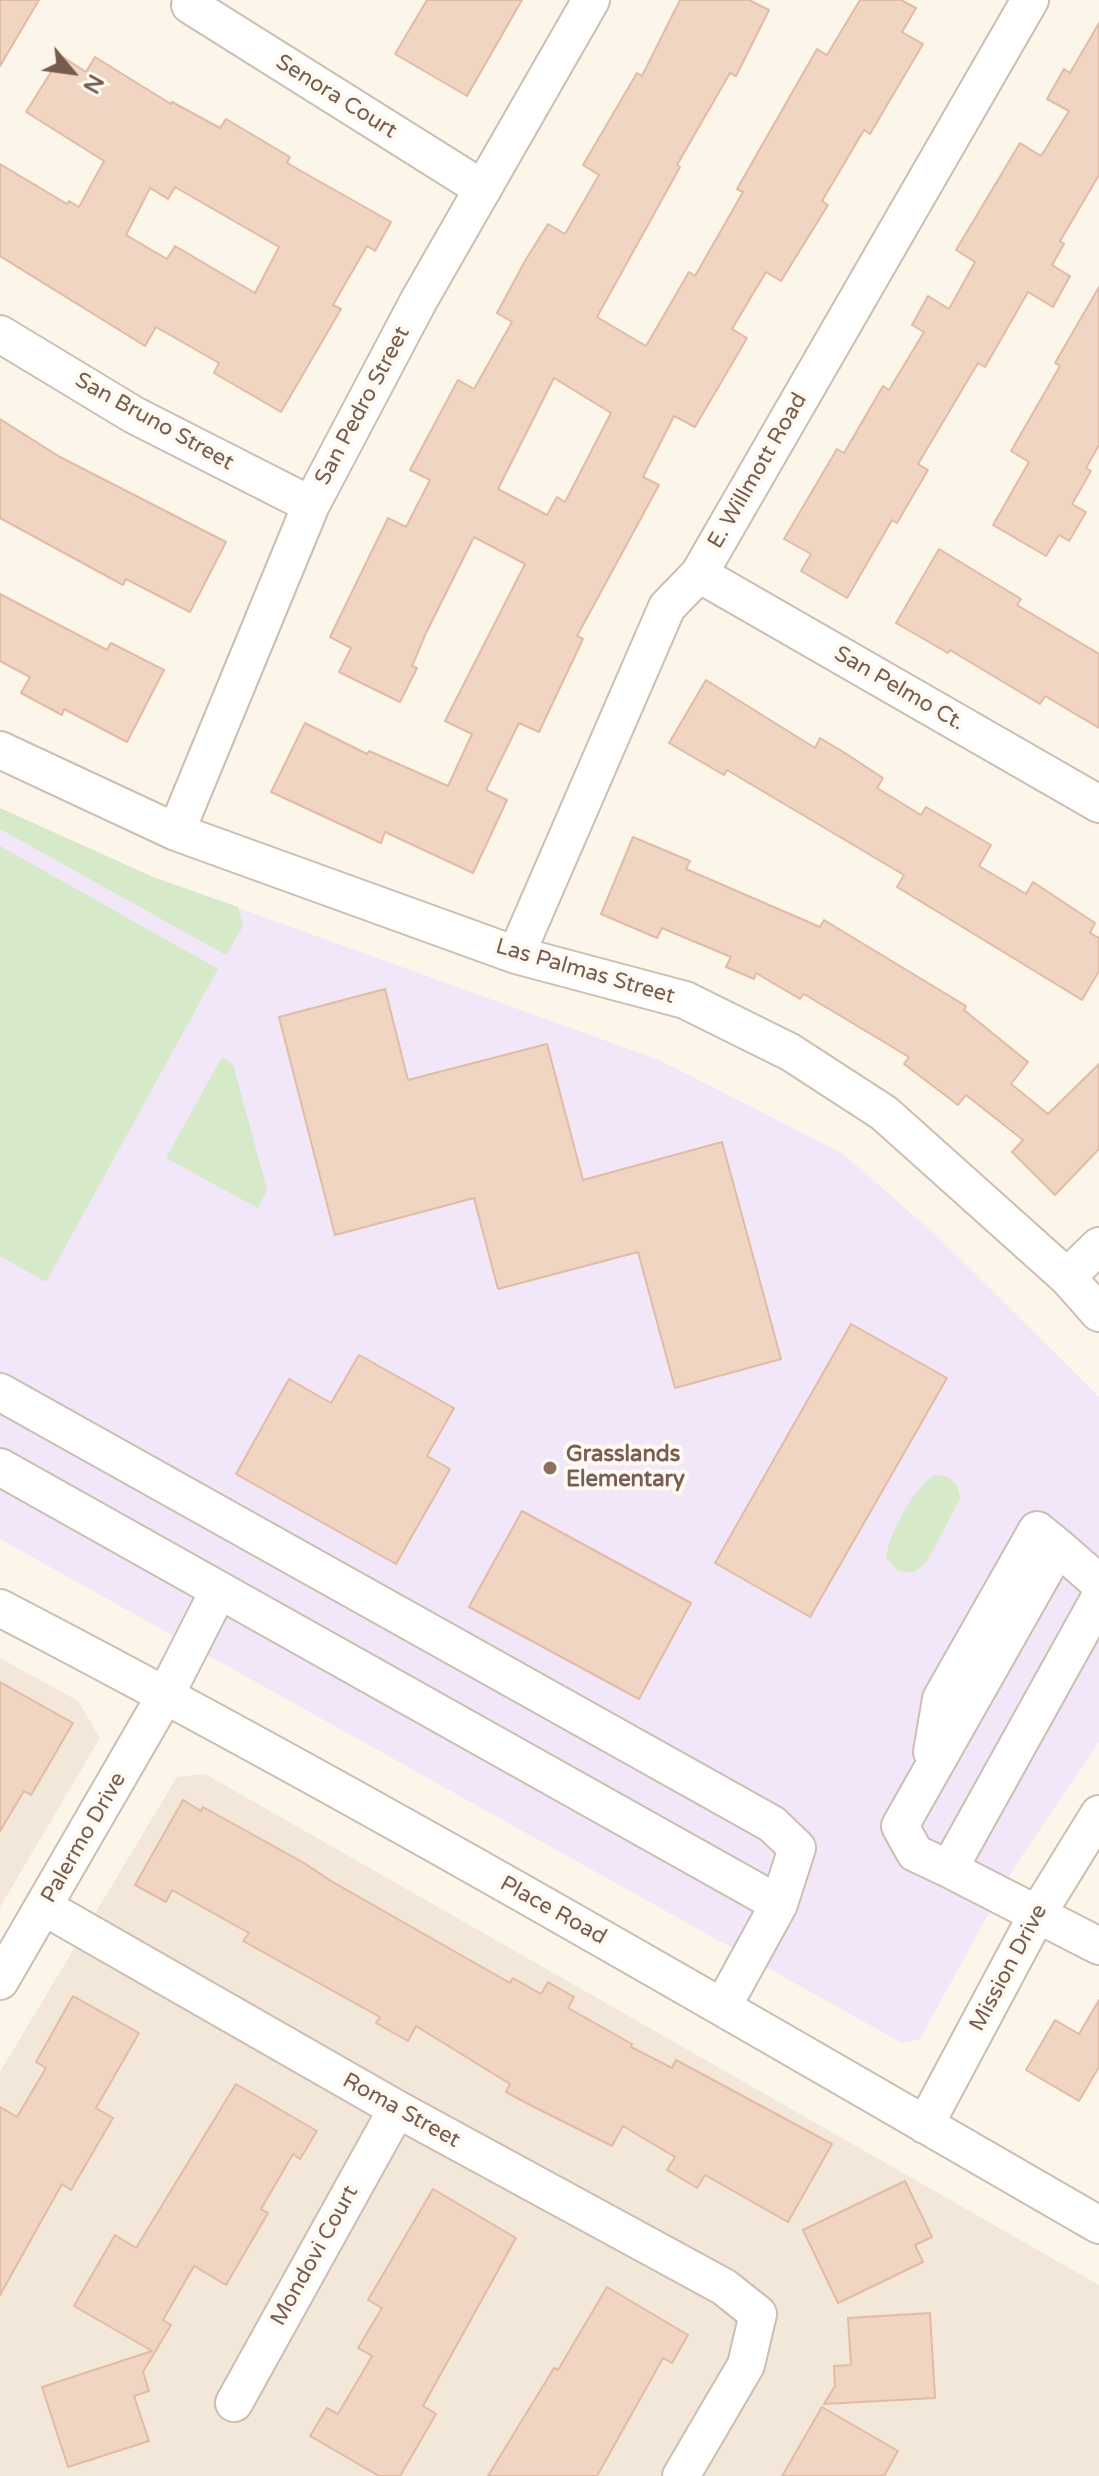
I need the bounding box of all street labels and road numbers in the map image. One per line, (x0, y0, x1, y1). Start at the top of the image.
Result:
street label: Senora Court (271, 49, 401, 145)
street label: San Pedro Street (310, 322, 416, 490)
street label: San Bruno Street (70, 367, 238, 477)
street label: E. Willmott Road (703, 389, 813, 553)
street label: San Pelmo Ct. (829, 641, 969, 737)
street label: Las Palmas Street (492, 934, 678, 1010)
street label: Palermo Drive (36, 1768, 132, 1908)
street label: Place Road (495, 1871, 611, 1951)
street label: Mission Drive (965, 1900, 1053, 2036)
street label: Roma Street (338, 2068, 464, 2154)
street label: Mondovi Court (266, 2181, 364, 2331)

